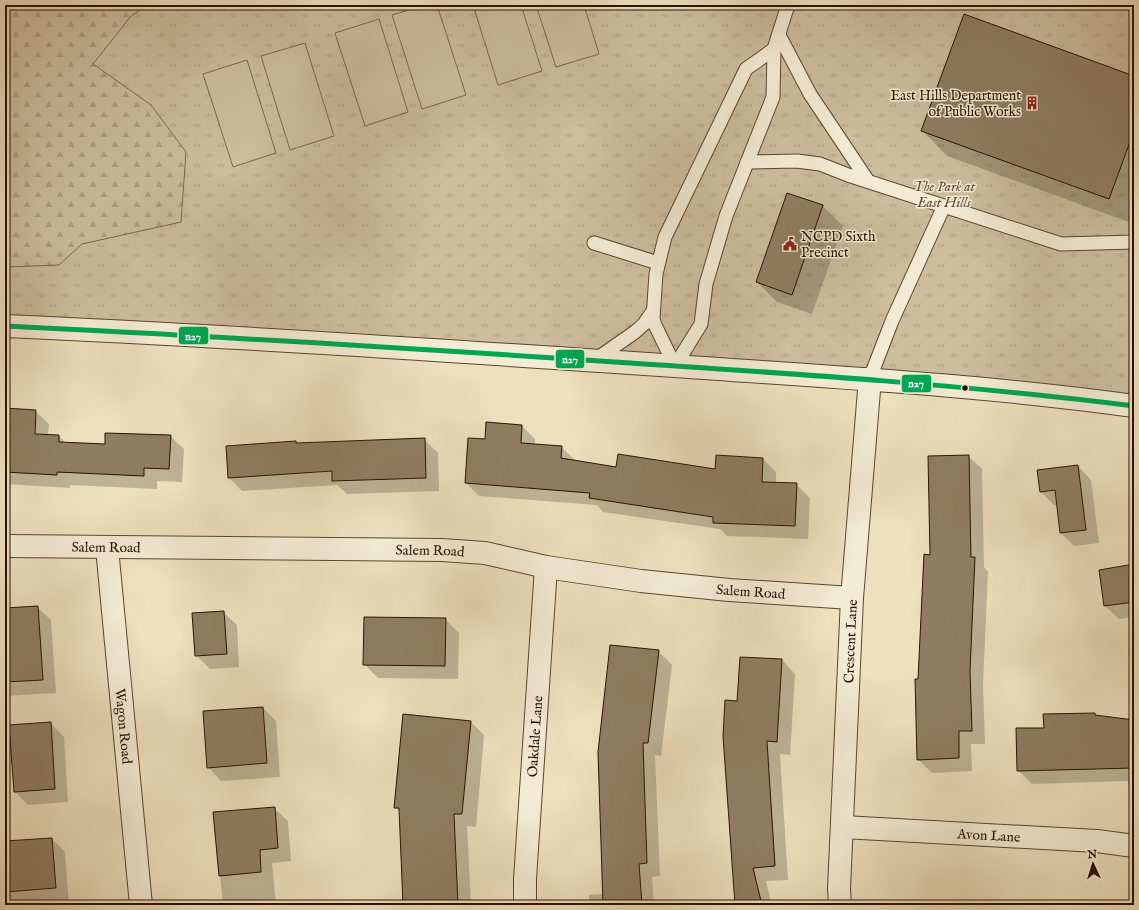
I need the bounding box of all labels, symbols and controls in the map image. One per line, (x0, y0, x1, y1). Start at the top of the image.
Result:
place label: East Hills Department of Public Works (890, 87, 1021, 121)
building icon: East Hills Department of Public Works (1024, 95, 1040, 111)
park label: The Park at East Hills (913, 178, 976, 212)
place label: NCPD Sixth Precinct (801, 228, 876, 262)
public building icon: NCPD Sixth Precinct (782, 236, 798, 252)
line badge: n27 (178, 326, 209, 345)
text: n27 (185, 330, 201, 344)
line badge: n27 (555, 349, 585, 369)
text: n27 (562, 353, 578, 367)
line badge: n27 (901, 374, 932, 393)
text: n27 (908, 377, 924, 391)
unlabelled marker (960, 383, 970, 393)
street label: Salem Road (71, 539, 141, 557)
street label: Salem Road (395, 542, 466, 562)
street label: Salem Road (715, 581, 786, 604)
street label: Crescent Lane (840, 598, 862, 684)
street label: Wagon Road (110, 688, 136, 765)
street label: Oakdale Lane (524, 694, 547, 778)
street label: Avon Lane (956, 825, 1021, 847)
north arrow (1073, 844, 1113, 884)
text: N (1086, 848, 1098, 862)

